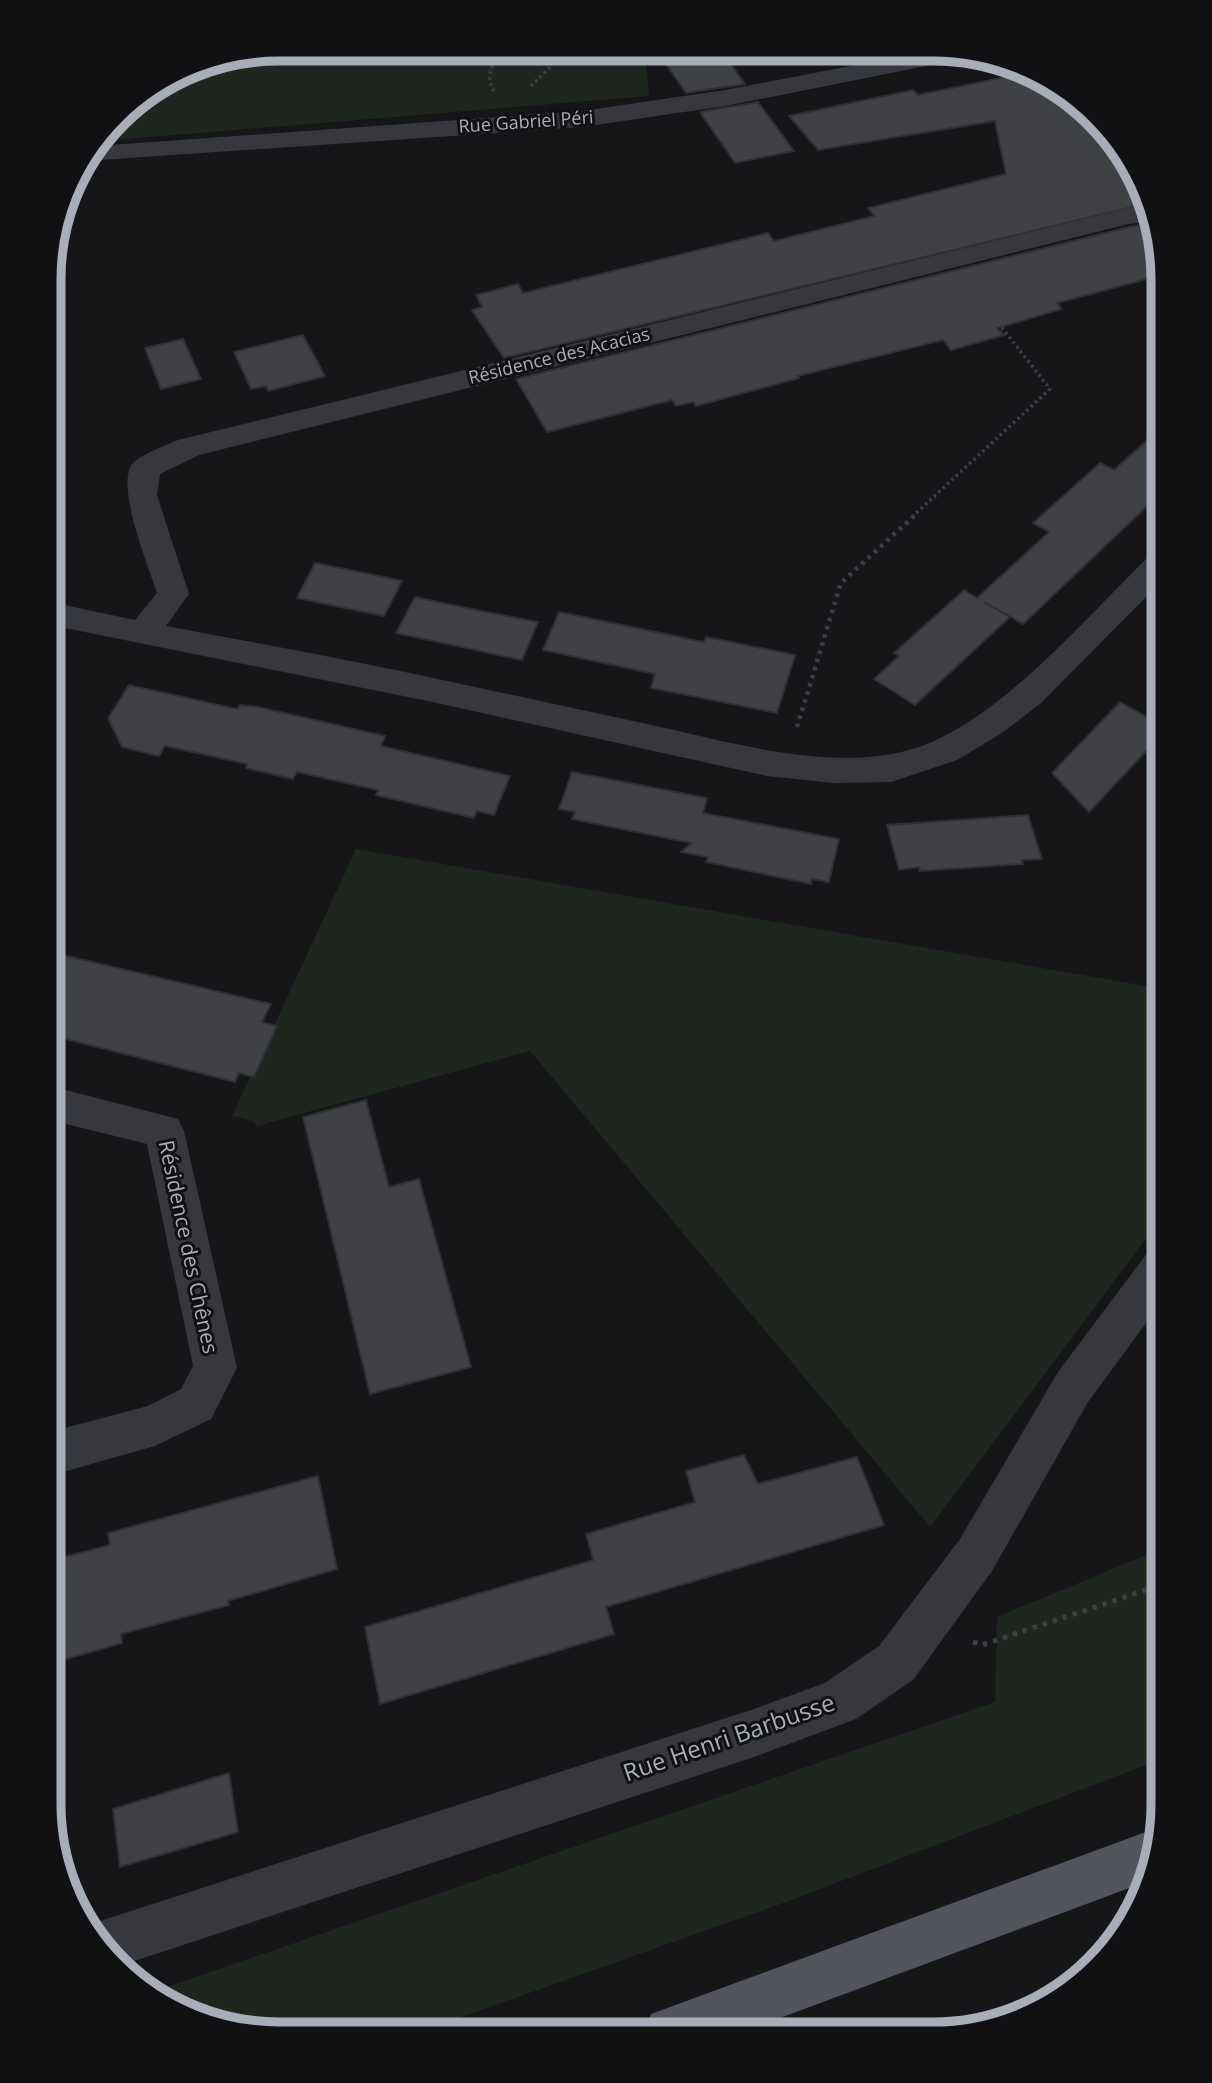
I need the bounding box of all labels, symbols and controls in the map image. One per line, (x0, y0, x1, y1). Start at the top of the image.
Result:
street label: Rue Gabriel Péri (458, 104, 594, 138)
street label: Résidence des Acacias (466, 321, 652, 389)
street label: Résidence des Chênes (153, 1137, 225, 1356)
street label: Rue Henri Barbusse (618, 1685, 839, 1788)

